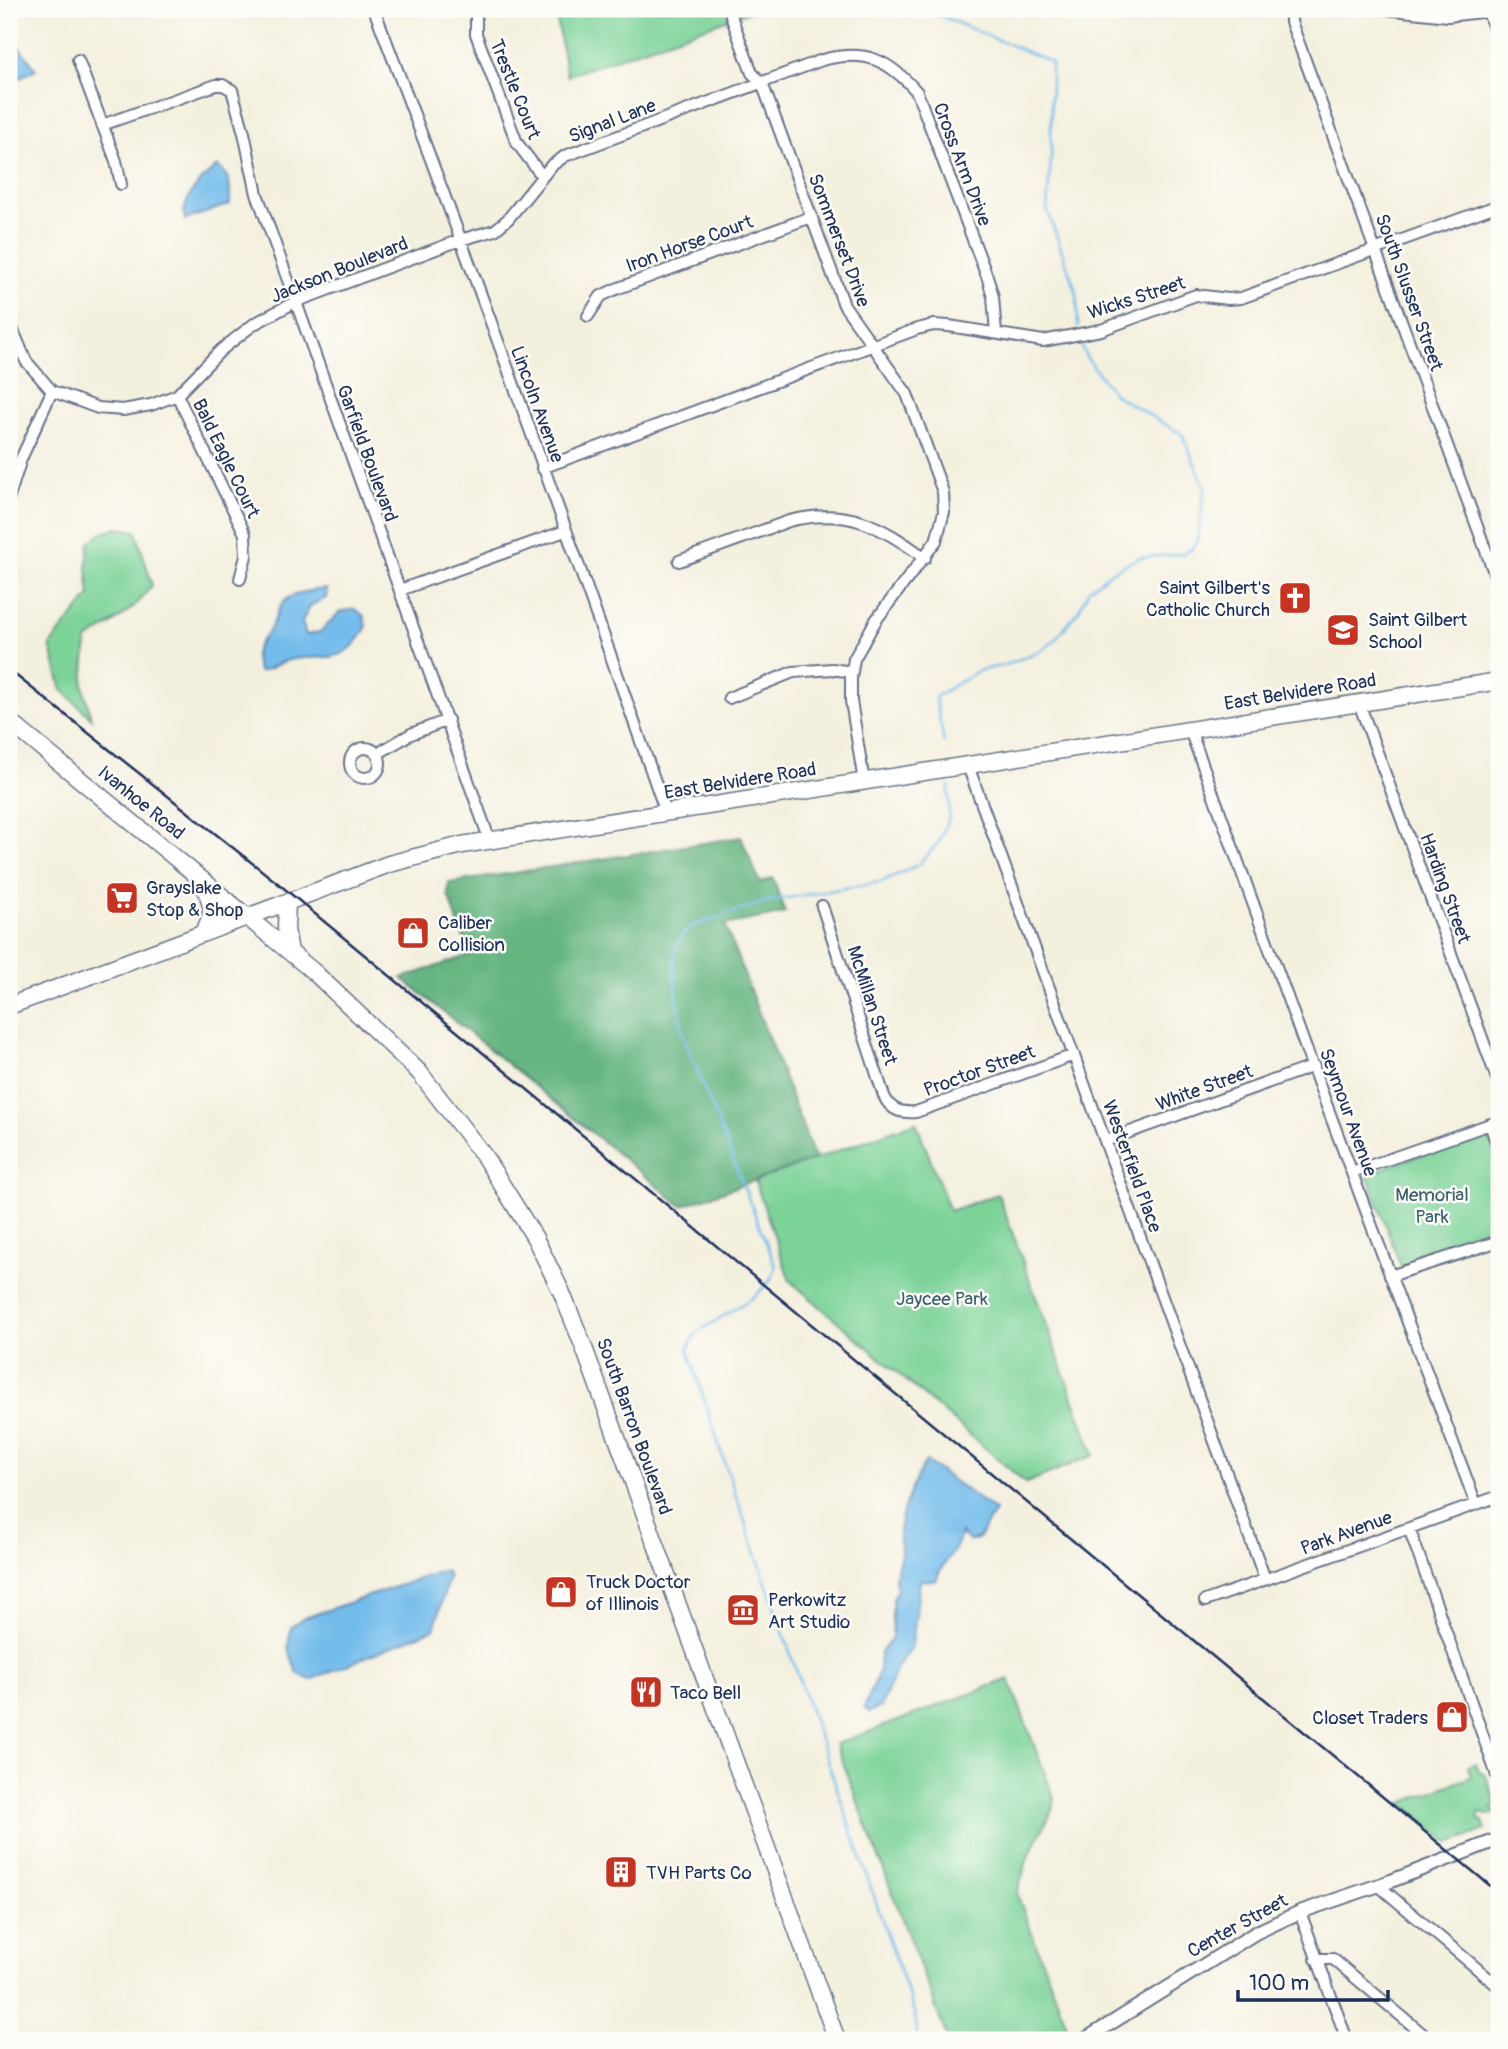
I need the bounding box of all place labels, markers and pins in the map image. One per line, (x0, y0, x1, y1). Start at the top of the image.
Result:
place label: Saint Gilbert's Catholic Church (1146, 576, 1271, 622)
church icon: Saint Gilbert's Catholic Church (1276, 579, 1314, 617)
place label: Saint Gilbert School (1368, 608, 1467, 654)
school or university icon: Saint Gilbert School (1324, 611, 1362, 649)
place label: Grayslake Stop & Shop (146, 876, 244, 922)
supermarket icon: Grayslake Stop & Shop (103, 879, 141, 917)
place label: Caliber Collision (438, 911, 505, 957)
shop icon: Caliber Collision (394, 914, 432, 952)
place label: Truck Doctor of Illinois (586, 1570, 691, 1616)
shop icon: Truck Doctor of Illinois (542, 1573, 580, 1611)
place label: Perkowitz Art Studio (768, 1588, 850, 1634)
museum icon: Perkowitz Art Studio (724, 1591, 762, 1629)
restaurant icon: Taco Bell (627, 1673, 665, 1711)
place label: Taco Bell (670, 1681, 741, 1705)
shop icon: Closet Traders (1433, 1698, 1471, 1736)
place label: Closet Traders (1312, 1706, 1429, 1730)
building icon: TVH Parts Co (602, 1853, 640, 1891)
place label: TVH Parts Co (646, 1861, 752, 1885)

